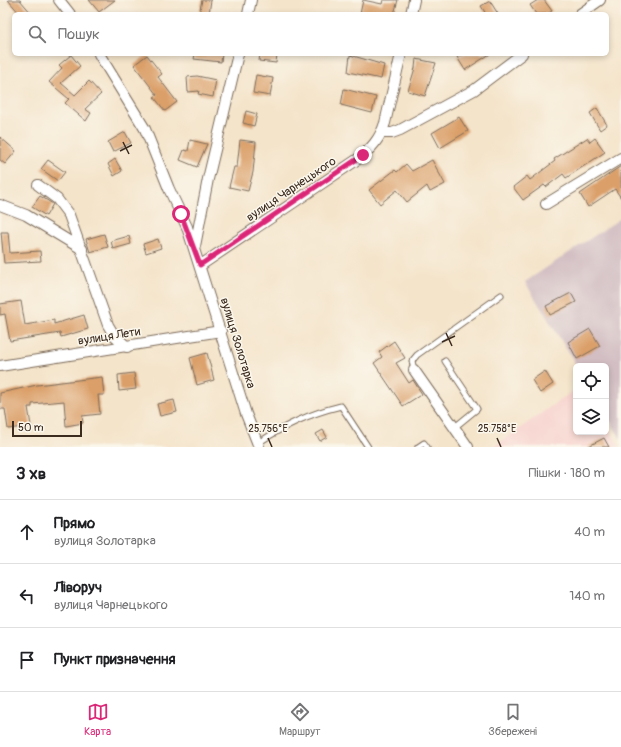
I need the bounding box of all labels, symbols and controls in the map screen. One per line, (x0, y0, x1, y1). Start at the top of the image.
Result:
search box (12, 12, 609, 56)
icon: search (26, 23, 48, 45)
text: Пошук (58, 25, 100, 44)
route end (354, 146, 372, 164)
street label: вулиця Чарнецького (244, 154, 339, 225)
route start (172, 205, 190, 223)
street label: вулиця Золотарка (217, 296, 259, 391)
street label: вулиця Лети (77, 324, 142, 349)
map controls (573, 363, 609, 435)
button: locate (573, 363, 609, 399)
button: layers (573, 399, 609, 435)
scale bar (12, 419, 82, 438)
text: 50 m (18, 421, 44, 434)
text: 25.756°E (248, 423, 288, 435)
text: 25.758°E (478, 423, 516, 435)
text: 3 хв (16, 463, 46, 484)
text: Пішки · 180 m (528, 465, 605, 481)
text: Прямо (54, 514, 95, 533)
icon: ahead (16, 521, 38, 543)
text: 40 m (574, 524, 605, 540)
text: вулиця Золотарка (54, 533, 156, 549)
text: Ліворуч (54, 578, 102, 597)
icon: left (16, 585, 38, 607)
text: 140 m (569, 588, 605, 604)
text: вулиця Чарнецького (54, 597, 168, 613)
icon: arrive (16, 649, 38, 671)
text: Пункт призначення (54, 650, 175, 669)
tab: Карта (84, 701, 111, 738)
tab: Маршрут (279, 701, 320, 738)
tab: Збережені (488, 701, 537, 738)

